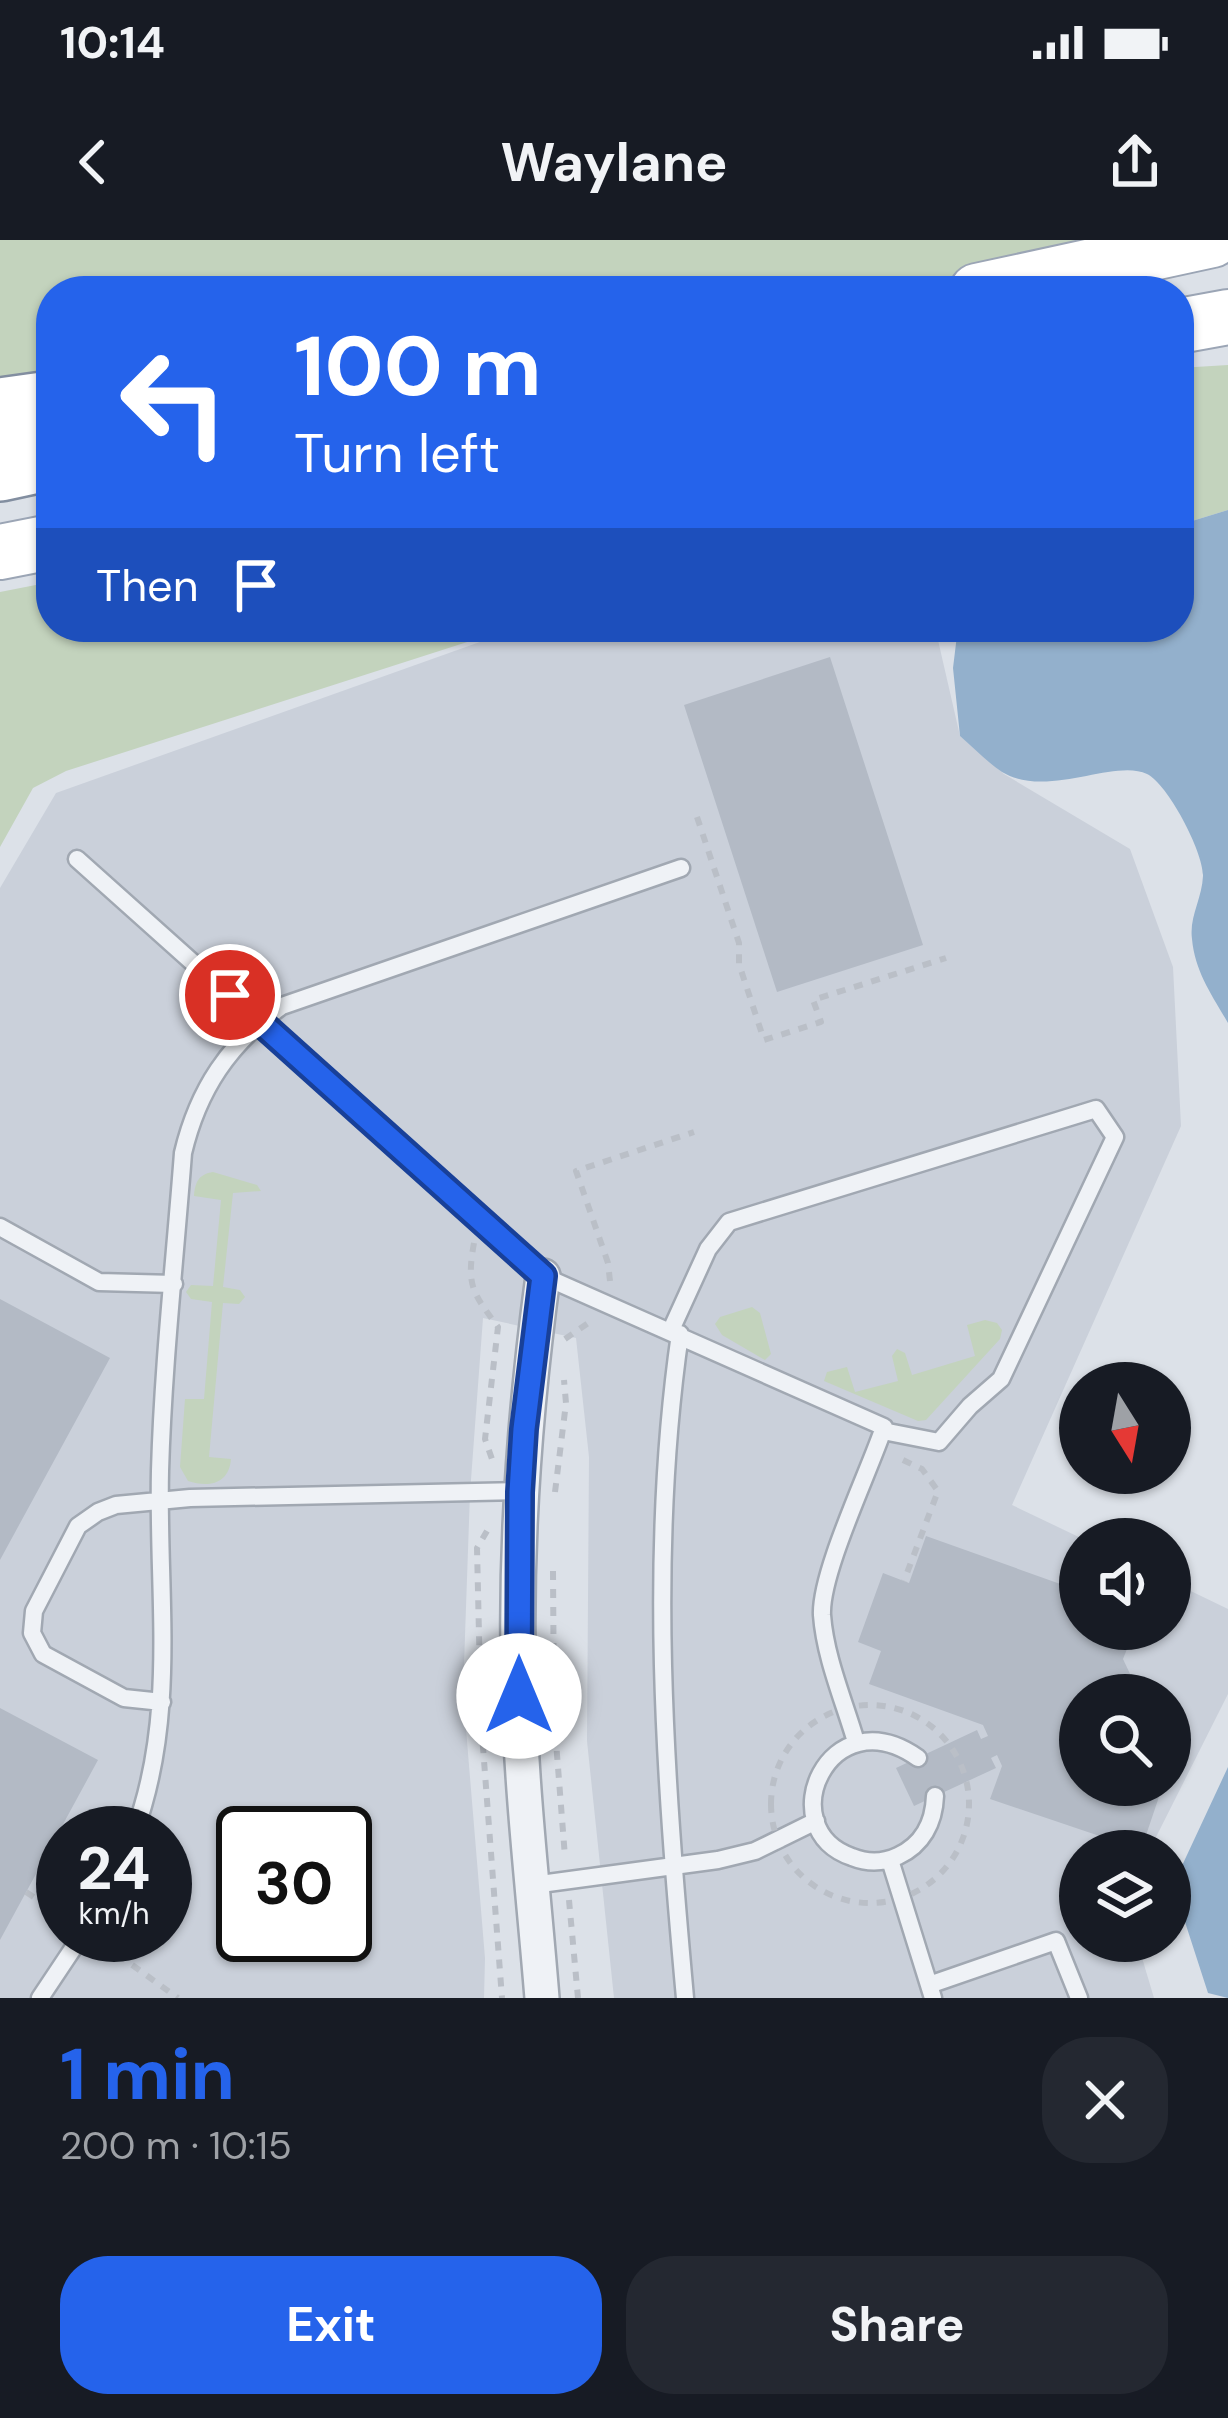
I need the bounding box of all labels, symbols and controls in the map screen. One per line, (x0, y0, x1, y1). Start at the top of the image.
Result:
text: 10:14 (60, 13, 165, 72)
text: Waylane (501, 127, 727, 198)
icon: back (60, 129, 126, 195)
icon: share (1102, 129, 1168, 195)
text: 100 m (294, 312, 542, 421)
icon: left (96, 324, 252, 480)
text: Turn left (294, 418, 500, 489)
icon: arrive (223, 552, 289, 618)
text: Then (96, 556, 199, 615)
pin (179, 944, 281, 1046)
icon: arrive (197, 962, 263, 1028)
north arrow (1059, 1362, 1191, 1494)
map controls (1059, 1362, 1191, 1962)
button: sound (1059, 1518, 1191, 1650)
position arrow (456, 1633, 582, 1759)
button: search (1059, 1674, 1191, 1806)
speed limit sign: 30 (216, 1806, 372, 1962)
text: 24 (77, 1829, 151, 1908)
button: layers (1059, 1830, 1191, 1962)
text: km/h (79, 1894, 149, 1933)
text: 1 min (60, 2028, 235, 2121)
button: close (1042, 2037, 1168, 2163)
text: 200 m · 10:15 (60, 2120, 292, 2171)
button: Exit (60, 2256, 602, 2394)
button: Share (626, 2256, 1168, 2394)

